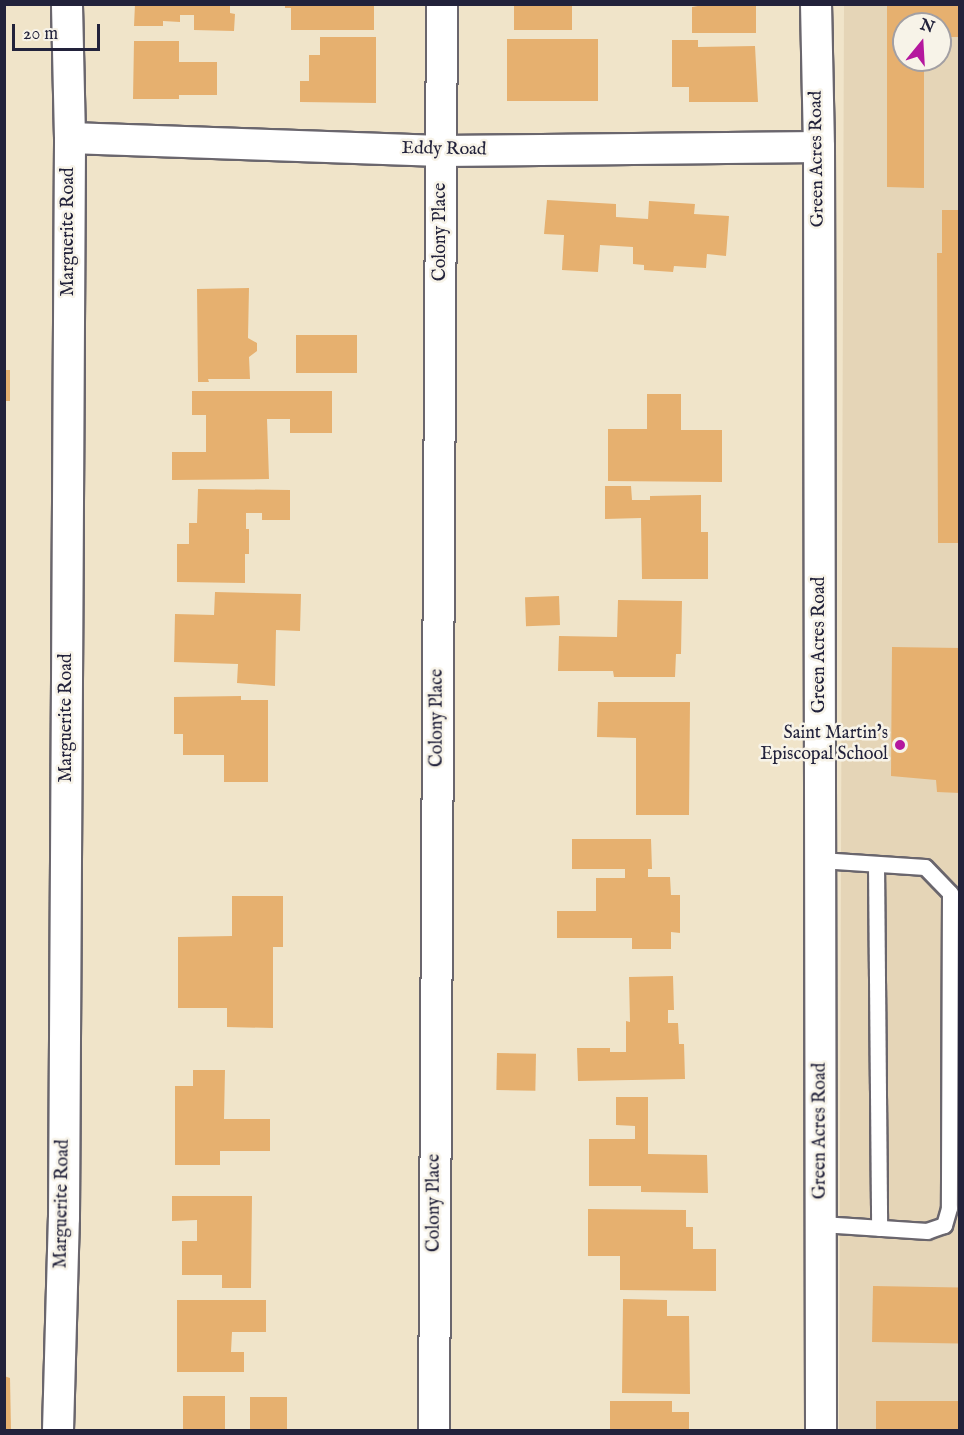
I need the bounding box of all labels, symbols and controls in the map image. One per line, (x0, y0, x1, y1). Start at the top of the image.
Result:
scale bar (15, 12, 104, 50)
north arrow (892, 12, 952, 72)
text: N (917, 15, 937, 38)
text: 20 m (23, 23, 58, 46)
street label: Green Acres Road (806, 90, 830, 228)
street label: Eddy Road (401, 138, 487, 162)
street label: Marguerite Road (58, 167, 80, 297)
street label: Colony Place (430, 183, 452, 281)
street label: Green Acres Road (809, 577, 831, 713)
street label: Marguerite Road (56, 653, 78, 783)
street label: Colony Place (427, 669, 449, 767)
place label: Saint Martin's Episcopal School (760, 724, 888, 766)
marker: Saint Martin's Episcopal School (893, 738, 907, 752)
street label: Green Acres Road (810, 1063, 832, 1199)
street label: Marguerite Road (51, 1139, 75, 1269)
street label: Colony Place (424, 1154, 446, 1252)

